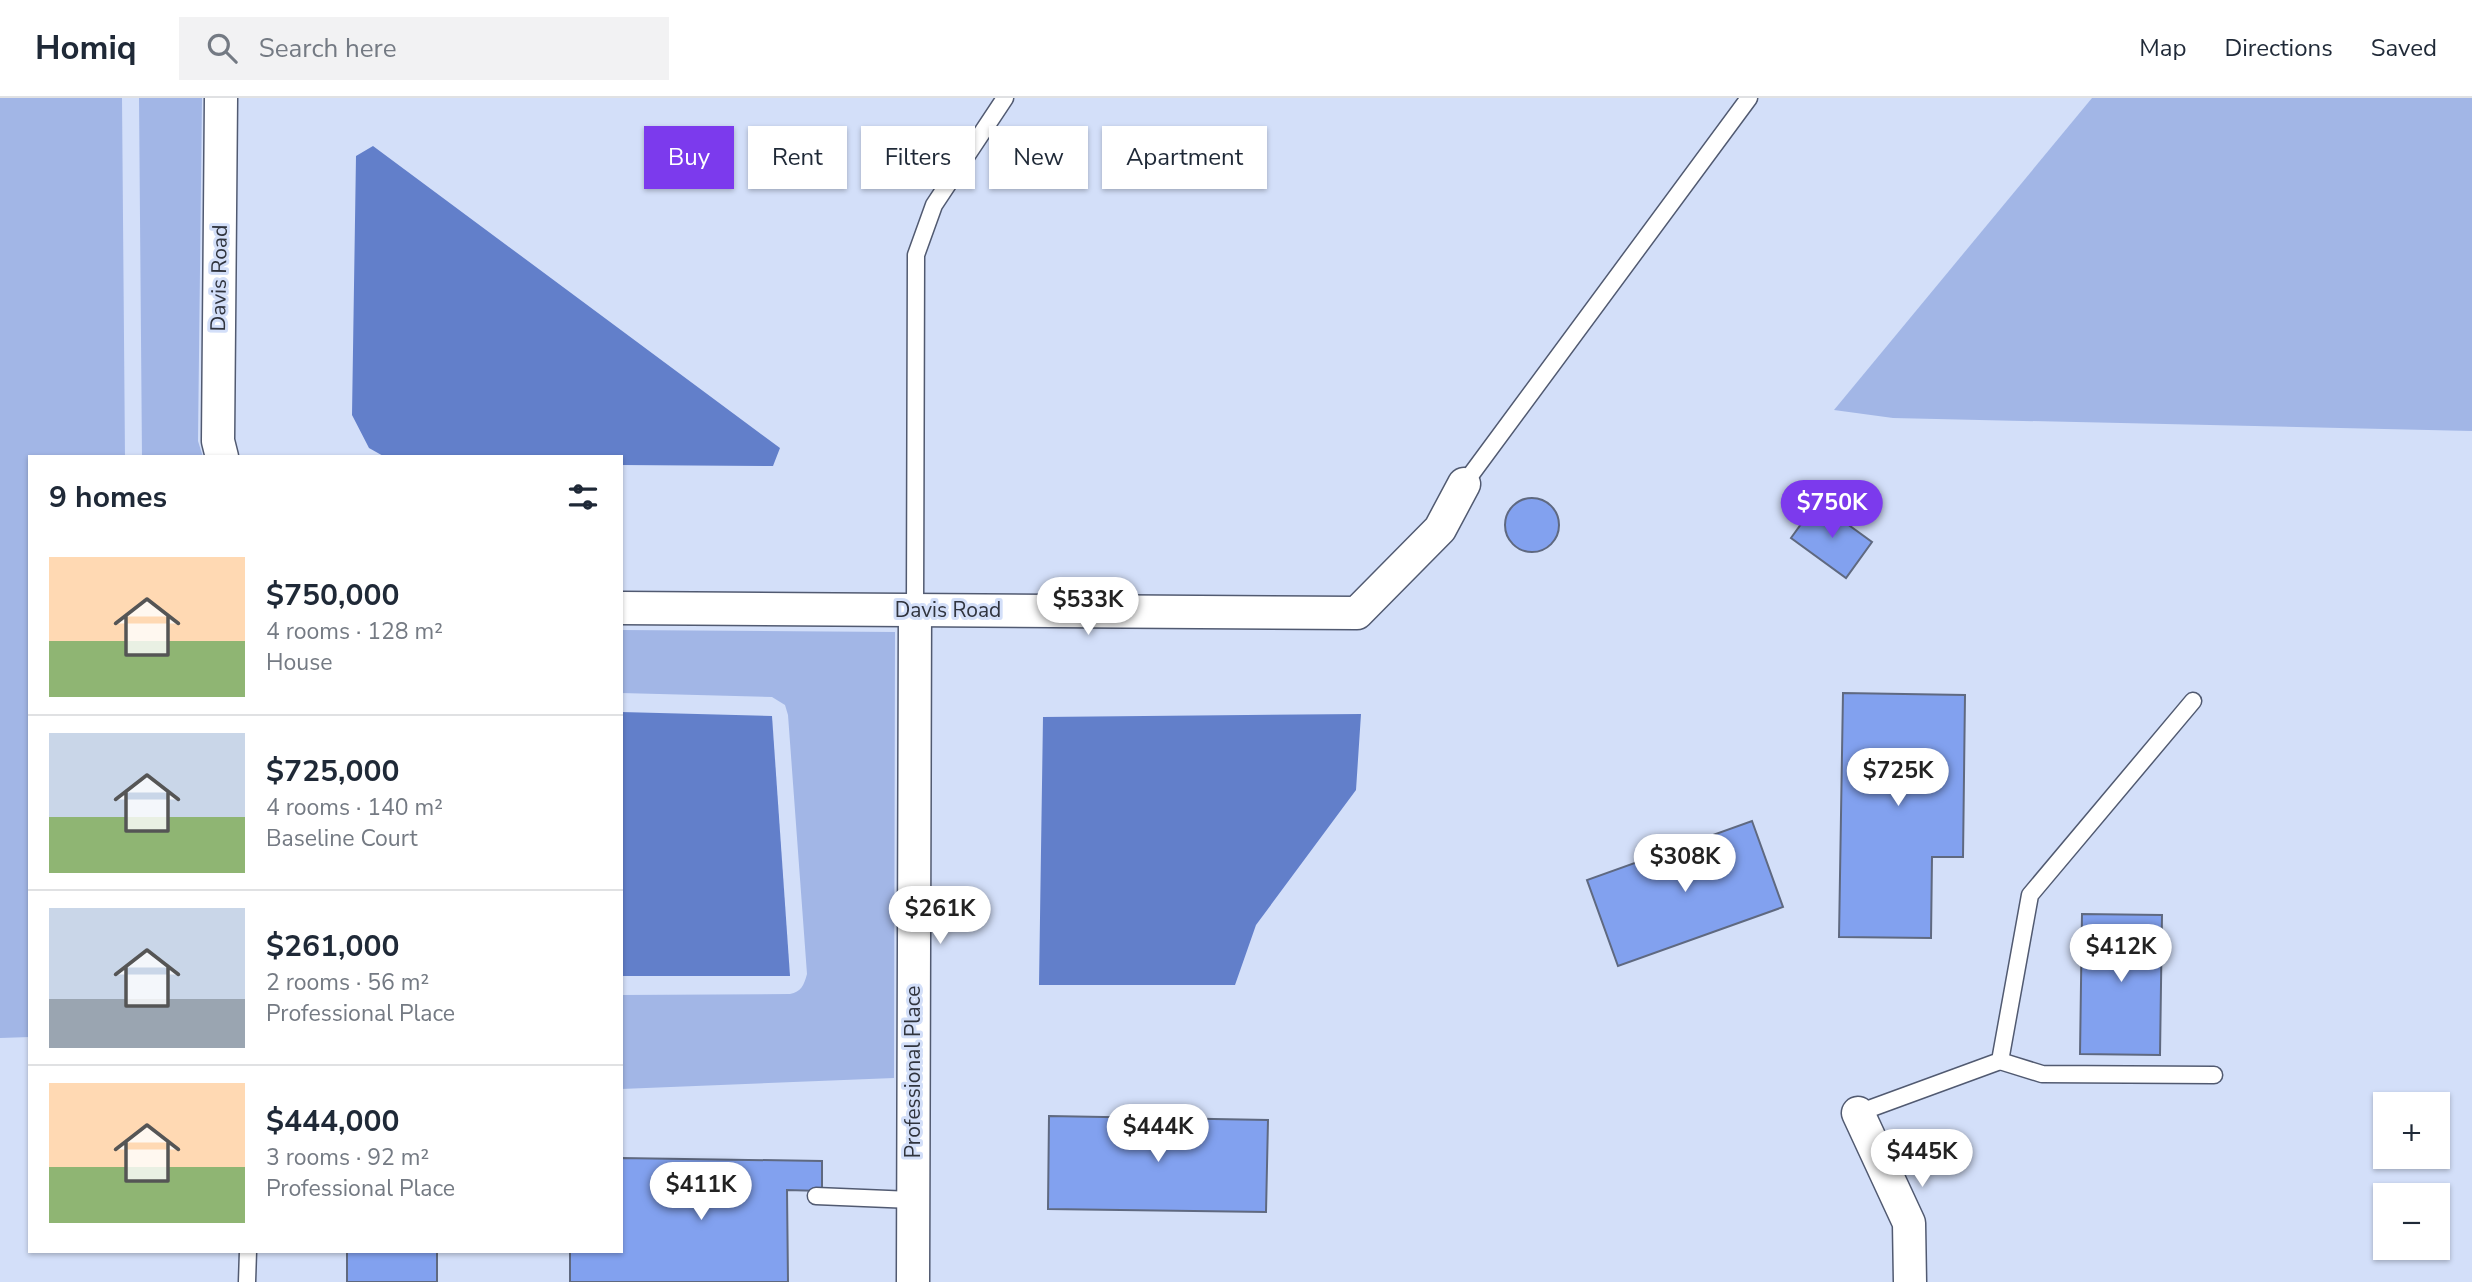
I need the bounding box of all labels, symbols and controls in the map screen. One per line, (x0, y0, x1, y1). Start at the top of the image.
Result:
search box (179, 17, 669, 80)
text: Homiq (35, 26, 137, 71)
icon: search (203, 29, 241, 67)
text: Search here (259, 31, 397, 66)
text: Map (2139, 32, 2186, 64)
text: Directions (2224, 32, 2333, 64)
text: Saved (2371, 32, 2437, 64)
chip: Buy (644, 126, 734, 189)
chip: Rent (748, 126, 847, 189)
chip: Filters (861, 126, 975, 189)
chip: New (989, 126, 1088, 189)
chip: Apartment (1102, 126, 1267, 189)
street label: Davis Road (204, 224, 234, 332)
text: 9 homes (49, 477, 167, 518)
icon: filters (564, 478, 602, 516)
pin: $750K (1783, 480, 1881, 540)
text: $750K (1797, 487, 1867, 518)
text: $750,000 (266, 575, 399, 616)
pin: $533K (1039, 578, 1137, 637)
text: $533K (1053, 584, 1123, 615)
icon: home (105, 585, 189, 669)
street label: Davis Road (895, 596, 1001, 624)
text: 4 rooms · 128 m² (266, 616, 443, 647)
text: House (266, 647, 333, 678)
pin: $725K (1849, 748, 1947, 808)
text: $725,000 (266, 751, 399, 792)
text: $725K (1863, 755, 1933, 786)
icon: home (105, 761, 189, 845)
text: 4 rooms · 140 m² (266, 792, 443, 823)
text: Baseline Court (266, 823, 418, 854)
pin: $308K (1636, 834, 1734, 894)
text: $308K (1650, 841, 1720, 872)
pin: $261K (891, 886, 989, 946)
text: $261K (905, 893, 975, 924)
pin: $412K (2072, 924, 2170, 984)
text: $261,000 (266, 926, 399, 967)
text: $412K (2086, 931, 2156, 962)
icon: home (105, 936, 189, 1020)
text: 2 rooms · 56 m² (266, 967, 429, 998)
street label: Professional Place (899, 986, 927, 1158)
text: Professional Place (266, 998, 455, 1029)
map controls (2373, 1092, 2450, 1260)
button: + (2373, 1092, 2450, 1169)
text: $444,000 (266, 1101, 399, 1142)
pin: $444K (1109, 1104, 1207, 1164)
icon: home (105, 1111, 189, 1195)
text: $444K (1123, 1111, 1193, 1142)
pin: $445K (1873, 1130, 1971, 1189)
text: $445K (1887, 1136, 1957, 1167)
text: 3 rooms · 92 m² (266, 1142, 429, 1173)
pin: $411K (652, 1162, 750, 1222)
text: $411K (666, 1169, 736, 1200)
text: Professional Place (266, 1173, 455, 1204)
button: − (2373, 1183, 2450, 1260)

